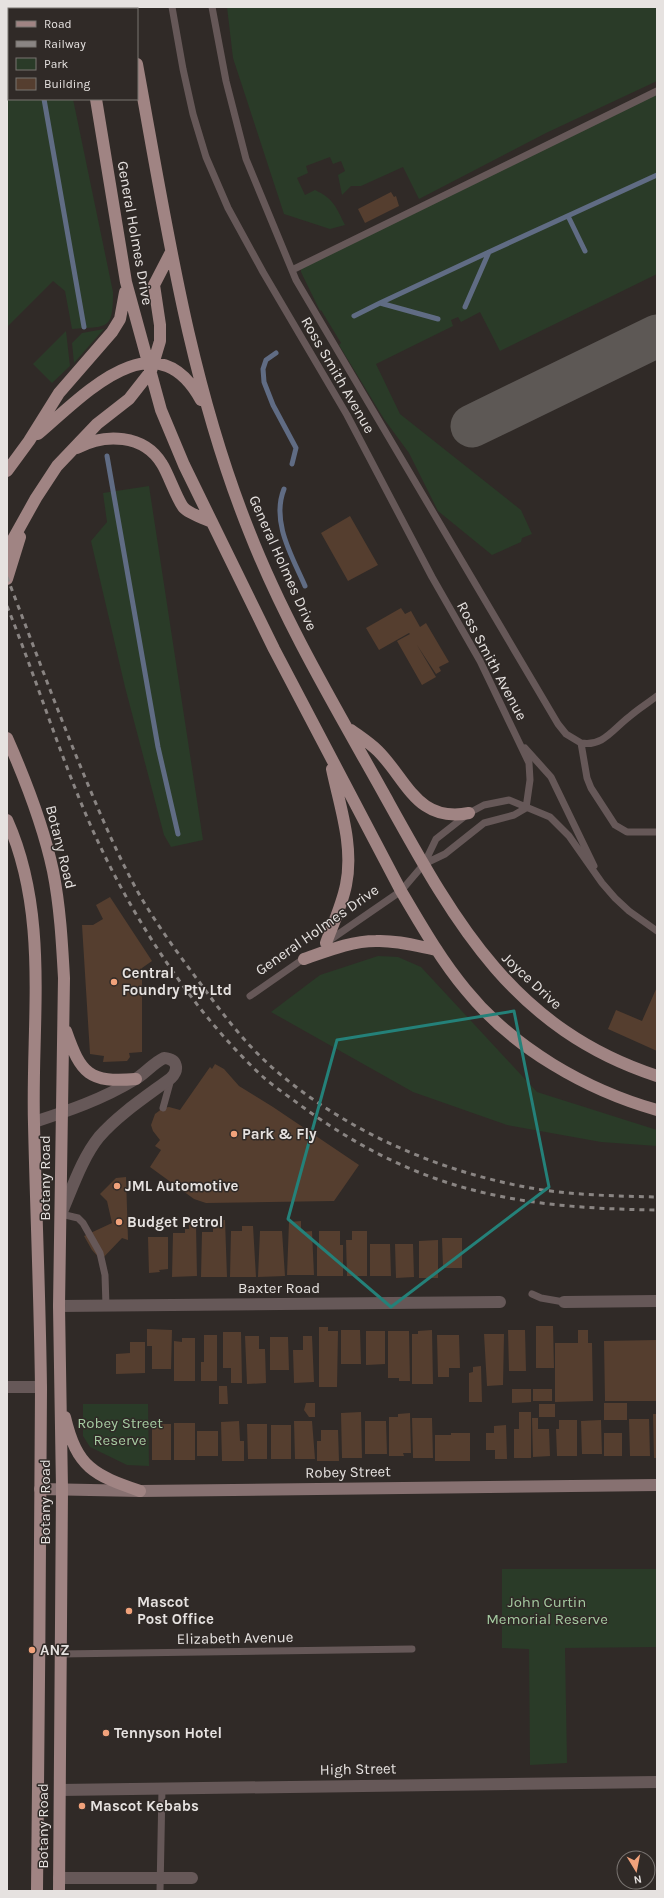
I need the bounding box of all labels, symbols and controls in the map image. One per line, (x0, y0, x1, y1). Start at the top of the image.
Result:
legend (8, 8, 138, 100)
text: Road (44, 17, 72, 31)
text: Railway (44, 37, 86, 51)
text: Park (44, 57, 69, 71)
text: Building (44, 77, 91, 91)
street label: General Holmes Drive (113, 159, 157, 307)
street label: Ross Smith Avenue (297, 313, 379, 437)
street label: General Holmes Drive (245, 493, 321, 633)
street label: Ross Smith Avenue (453, 599, 531, 723)
street label: Botany Road (42, 803, 80, 891)
street label: General Holmes Drive (252, 881, 382, 979)
street label: Joyce Drive (498, 949, 566, 1013)
place label: Central Foundry Pty Ltd (122, 964, 232, 999)
marker: Central Foundry Pty Ltd (109, 977, 119, 987)
place label: Park & Fly (242, 1125, 317, 1143)
marker: Park & Fly (229, 1129, 239, 1139)
street label: Botany Road (36, 1135, 54, 1221)
place label: JML Automotive (125, 1177, 239, 1195)
marker: JML Automotive (112, 1181, 122, 1191)
place label: Budget Petrol (127, 1213, 223, 1231)
marker: Budget Petrol (114, 1217, 124, 1227)
street label: Baxter Road (238, 1279, 320, 1297)
park label: Robey Street Reserve (77, 1414, 163, 1449)
street label: Botany Road (36, 1459, 54, 1545)
street label: Robey Street (305, 1462, 391, 1482)
place label: Mascot Post Office (137, 1593, 214, 1628)
park label: John Curtin Memorial Reserve (486, 1593, 608, 1628)
marker: Mascot Post Office (124, 1606, 134, 1616)
street label: Elizabeth Avenue (177, 1628, 293, 1648)
place label: ANZ (40, 1641, 70, 1659)
marker: ANZ (27, 1645, 37, 1655)
place label: Tennyson Hotel (114, 1724, 222, 1742)
marker: Tennyson Hotel (101, 1728, 111, 1738)
street label: High Street (319, 1759, 397, 1779)
street label: Botany Road (34, 1783, 52, 1869)
place label: Mascot Kebabs (90, 1797, 199, 1815)
marker: Mascot Kebabs (77, 1801, 87, 1811)
north arrow (616, 1850, 656, 1890)
text: N (633, 1872, 643, 1886)

